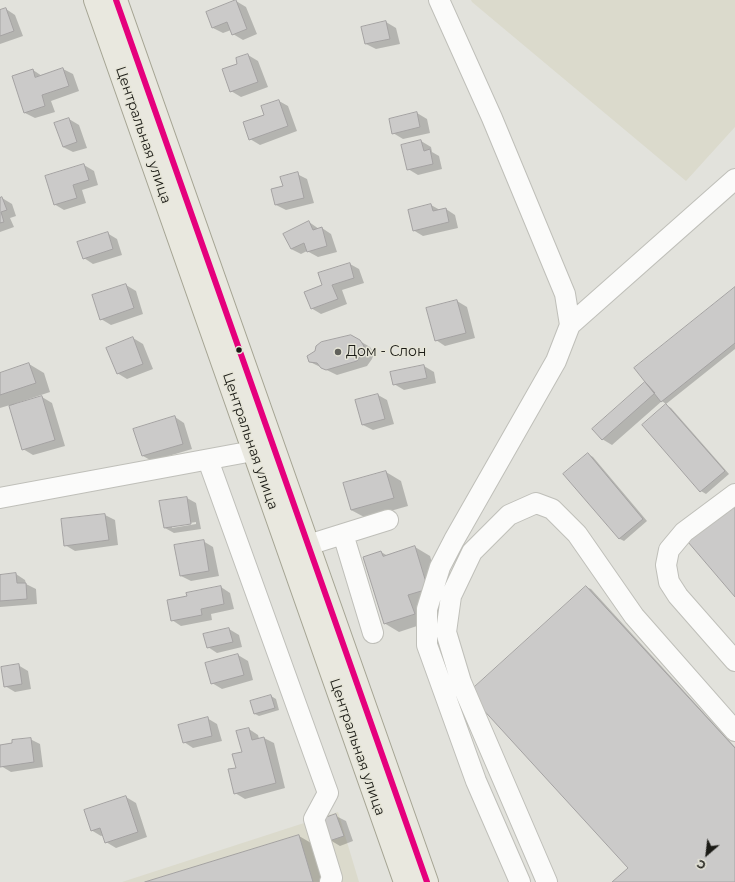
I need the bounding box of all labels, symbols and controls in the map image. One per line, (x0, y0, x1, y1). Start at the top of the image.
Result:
street label: Центральная улица (112, 64, 174, 206)
place label: Дом - Слон (346, 344, 426, 360)
unlabelled marker (234, 345, 244, 355)
marker: Дом - Слон (333, 347, 343, 357)
street label: Центральная улица (219, 370, 281, 512)
street label: Центральная улица (326, 676, 388, 818)
north arrow (687, 834, 727, 874)
text: С (695, 857, 708, 873)

